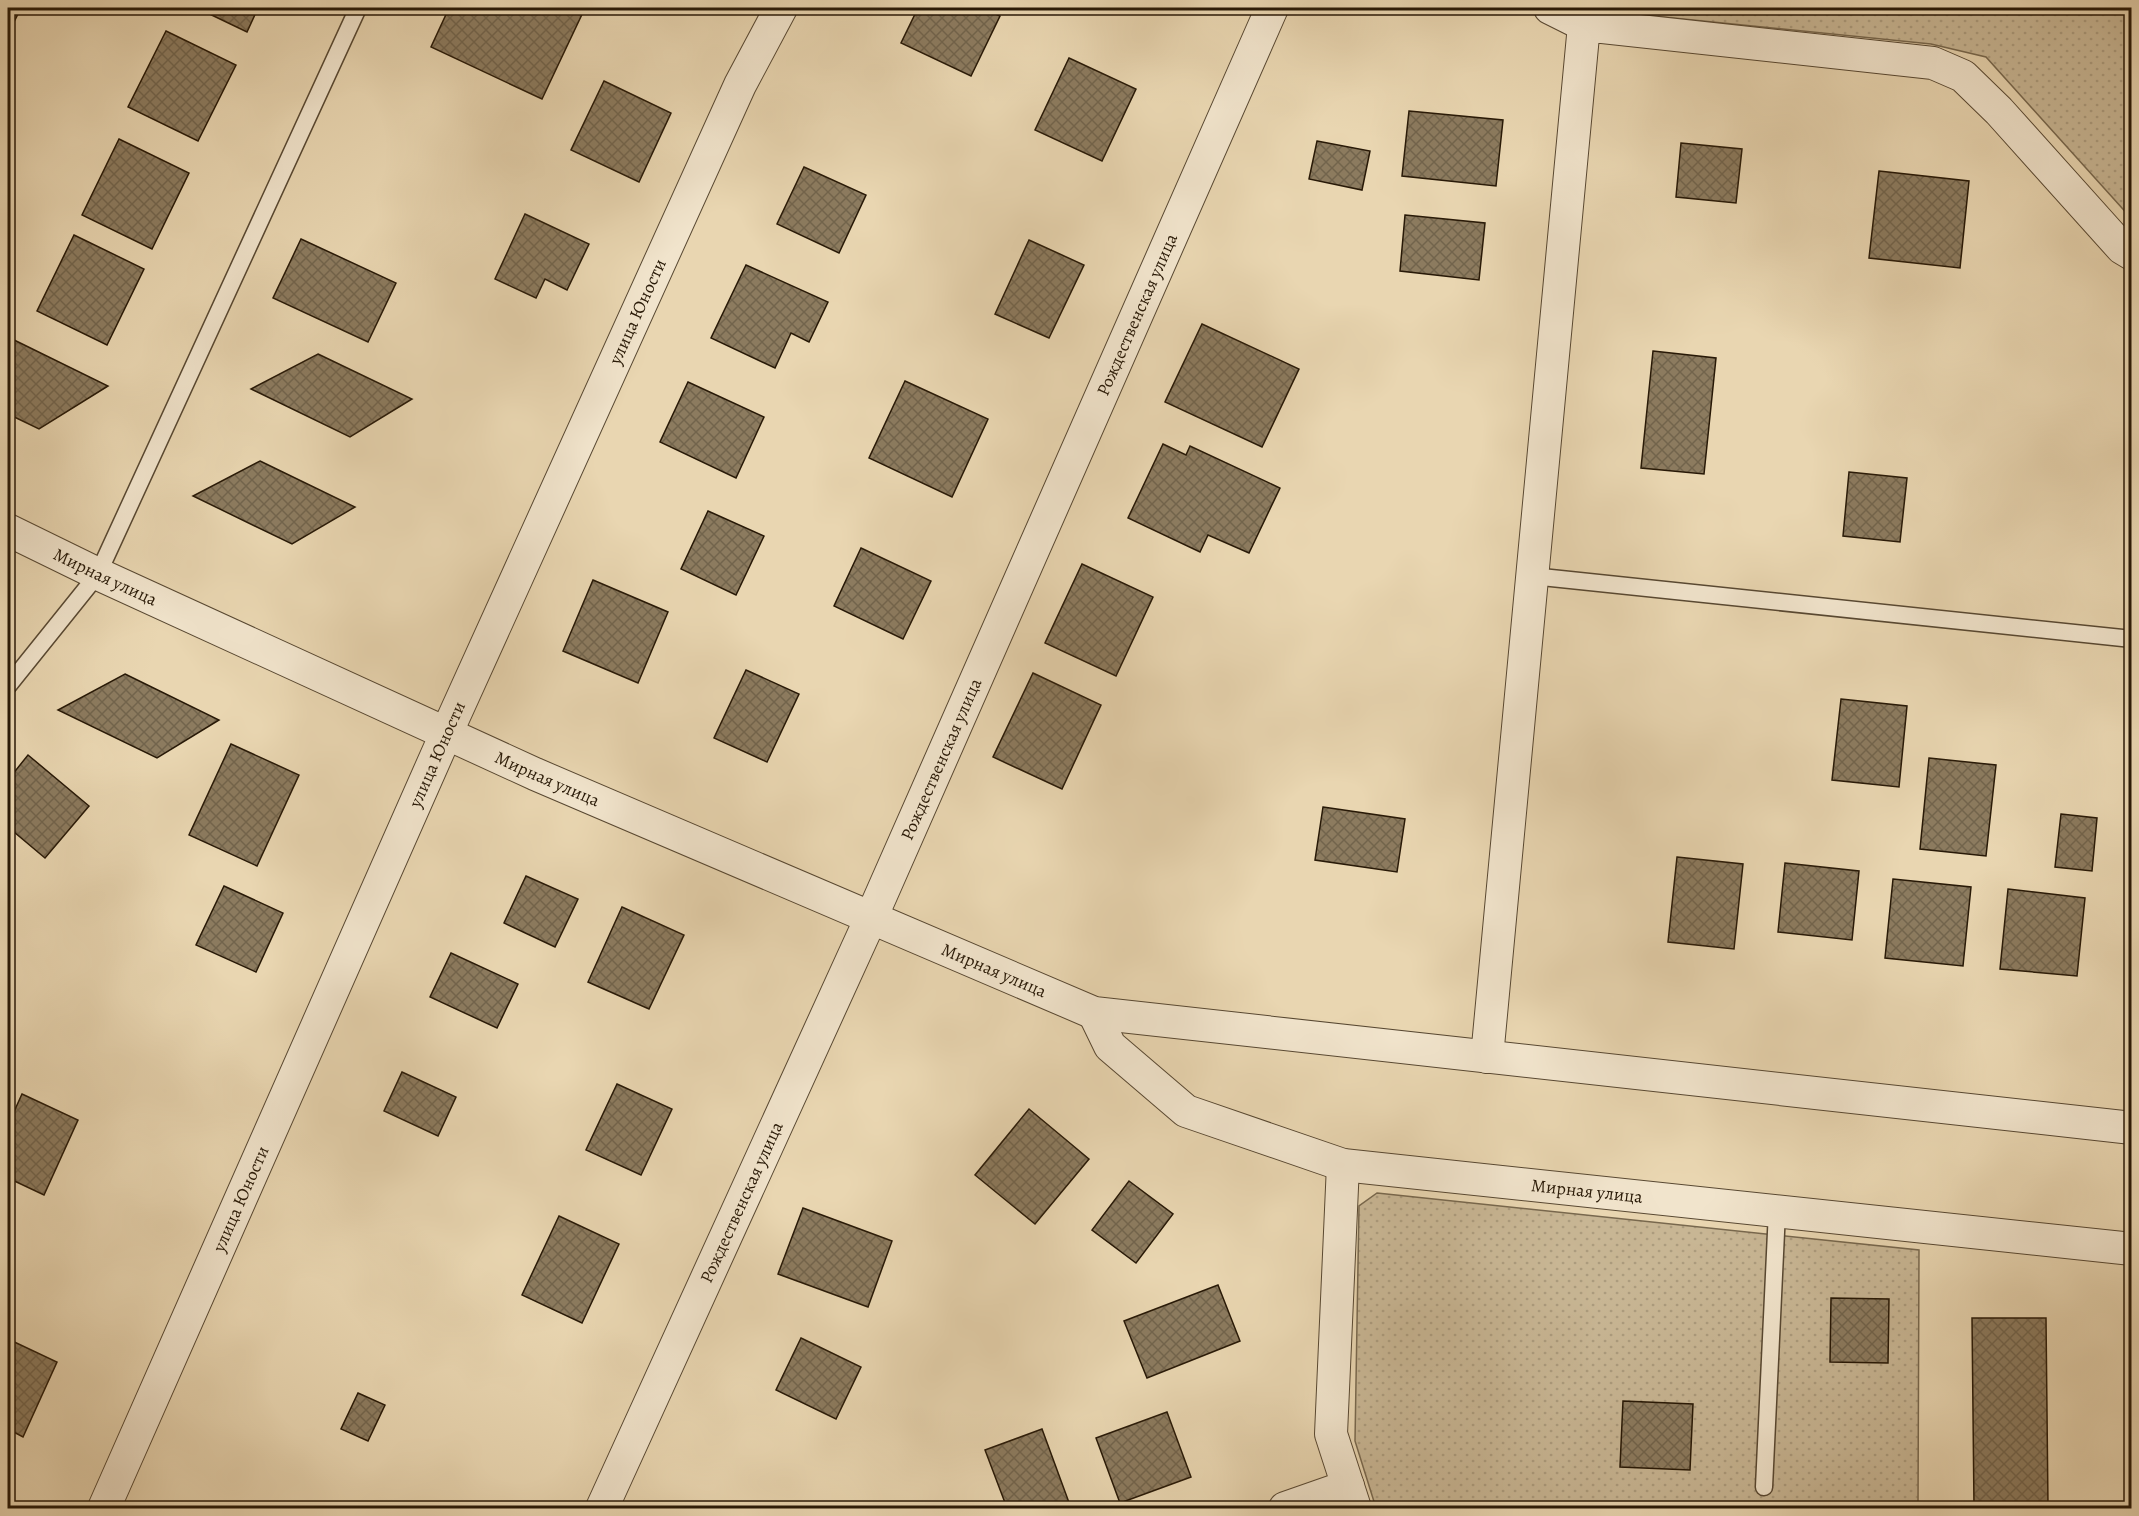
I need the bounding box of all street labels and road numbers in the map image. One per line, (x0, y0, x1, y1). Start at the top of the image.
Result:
street label: Рождественская улица (1091, 229, 1183, 399)
street label: улица Юности (603, 255, 672, 369)
street label: Мирная улица (49, 542, 162, 612)
street label: Рождественская улица (895, 674, 988, 844)
street label: улица Юности (403, 698, 471, 812)
street label: Мирная улица (491, 745, 604, 813)
street label: Мирная улица (938, 937, 1051, 1004)
street label: Рождественская улица (694, 1117, 789, 1287)
street label: улица Юности (206, 1142, 275, 1257)
street label: Мирная улица (1530, 1173, 1645, 1209)

